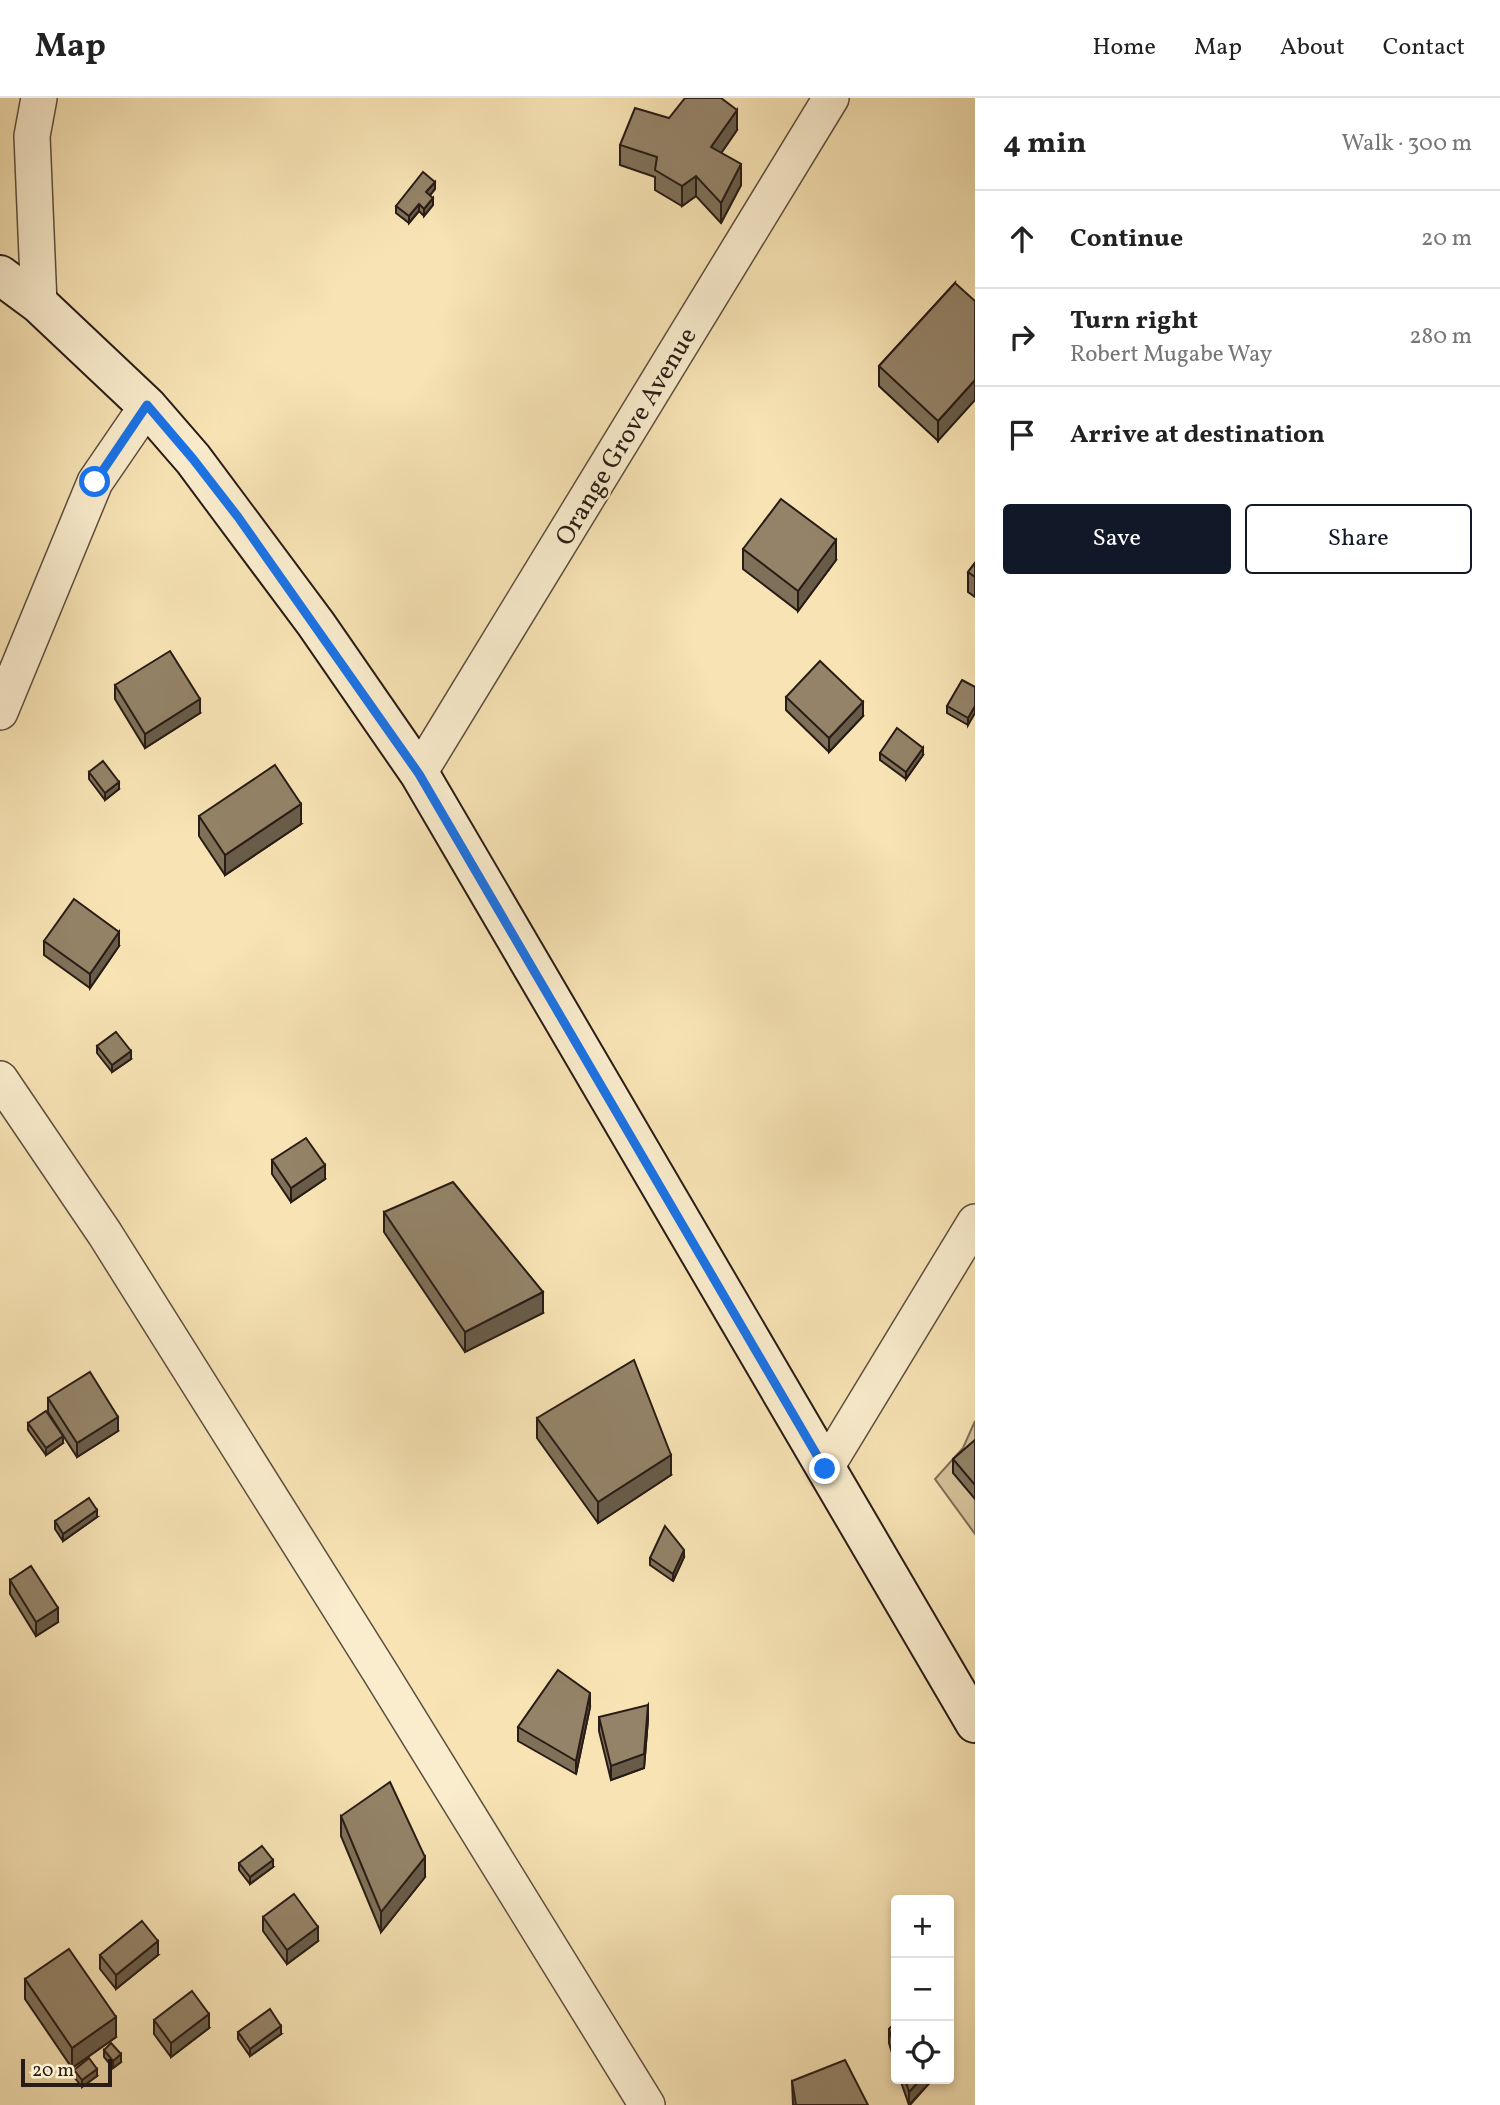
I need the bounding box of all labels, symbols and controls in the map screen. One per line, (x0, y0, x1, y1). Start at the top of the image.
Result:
text: Map (35, 25, 106, 71)
text: Home (1092, 31, 1156, 65)
text: Map (1194, 31, 1242, 65)
text: About (1280, 31, 1345, 65)
text: Contact (1383, 31, 1465, 65)
text: 4 min (1003, 123, 1087, 165)
text: Walk · 300 m (1342, 128, 1472, 160)
icon: ahead (1003, 220, 1041, 258)
text: Continue (1070, 221, 1183, 257)
text: 20 m (1421, 223, 1472, 255)
text: Turn right (1070, 303, 1198, 339)
icon: right (1003, 318, 1041, 356)
street label: Orange Grove Avenue (547, 321, 706, 553)
text: 280 m (1409, 321, 1472, 353)
text: Robert Mugabe Way (1070, 339, 1272, 371)
icon: arrive (1003, 416, 1041, 454)
text: Arrive at destination (1070, 417, 1325, 453)
route start (79, 466, 110, 497)
button: Save (1003, 504, 1231, 574)
button: Share (1245, 504, 1472, 574)
route end (809, 1453, 840, 1484)
map controls (891, 1895, 954, 2084)
button: + (891, 1895, 954, 1958)
button: − (891, 1958, 954, 2021)
button: locate (891, 2021, 954, 2084)
scale bar (21, 2056, 112, 2088)
text: 20 m (32, 2058, 74, 2084)

